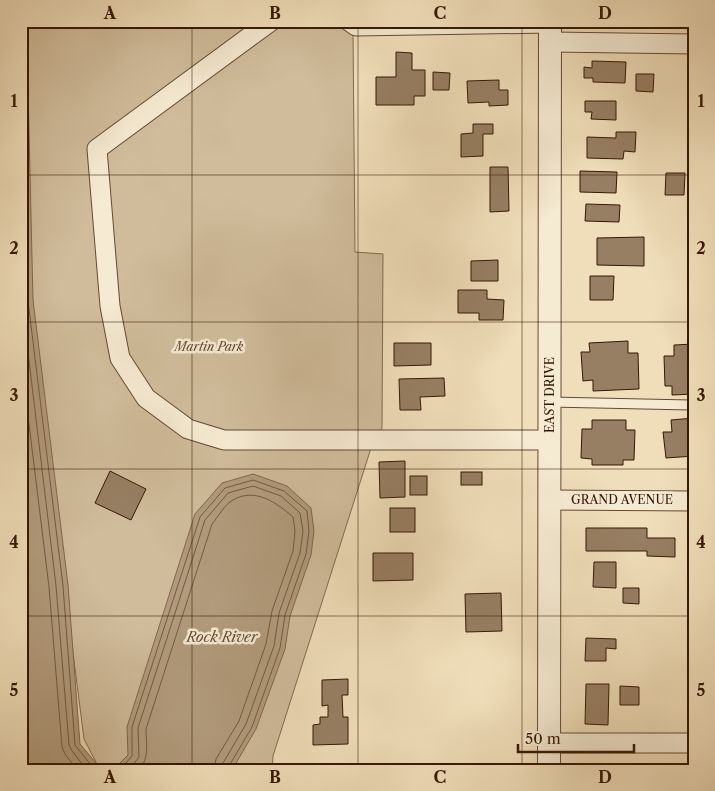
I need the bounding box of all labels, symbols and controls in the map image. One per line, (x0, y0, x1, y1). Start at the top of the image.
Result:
text: A (103, 3, 117, 23)
text: B (269, 3, 281, 23)
text: C (434, 3, 446, 23)
text: D (598, 3, 612, 23)
text: 1 (10, 91, 18, 111)
text: 1 (697, 91, 705, 111)
text: 2 (9, 238, 19, 258)
text: 2 (696, 238, 706, 258)
park label: Martin Park (173, 339, 244, 354)
street label: EAST DRIVE (542, 357, 557, 433)
text: 3 (9, 385, 19, 405)
text: 3 (696, 385, 706, 405)
street label: GRAND AVENUE (571, 492, 673, 507)
text: 4 (9, 532, 19, 552)
text: 4 (696, 532, 706, 552)
water label: Rock River (186, 628, 259, 646)
text: 5 (10, 680, 19, 700)
text: 5 (697, 680, 706, 700)
scale bar (518, 721, 634, 753)
text: 50 m (525, 729, 561, 748)
text: A (103, 767, 117, 787)
text: B (269, 767, 281, 787)
text: C (434, 767, 446, 787)
text: D (598, 767, 612, 787)

